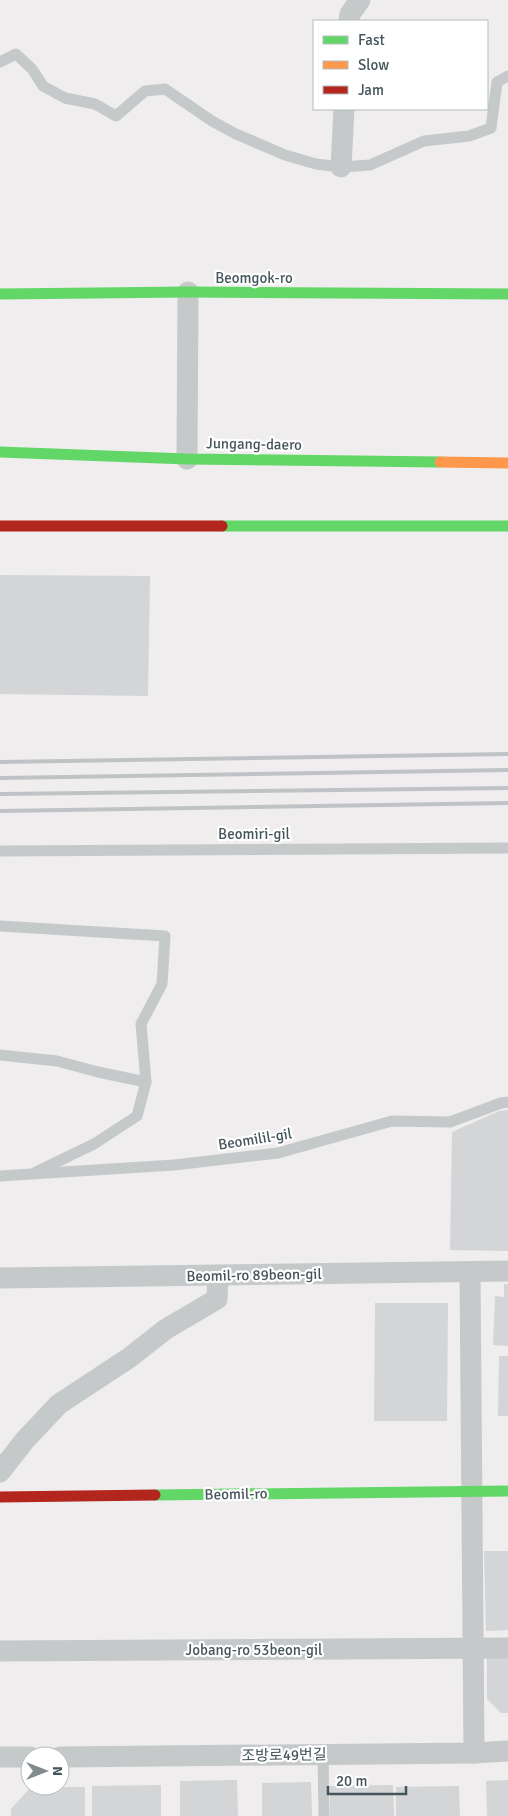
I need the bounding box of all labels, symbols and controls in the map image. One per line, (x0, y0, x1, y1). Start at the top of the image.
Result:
legend (313, 20, 488, 110)
text: Fast (358, 31, 385, 49)
text: Slow (358, 56, 389, 74)
text: Jam (358, 81, 384, 99)
street label: Beomgok-ro (215, 269, 293, 287)
street label: Jungang-daero (206, 434, 302, 454)
street label: Beomiri-gil (218, 825, 290, 843)
street label: Beomilil-gil (217, 1124, 293, 1154)
street label: Beomil-ro 89beon-gil (186, 1265, 322, 1285)
street label: Beomil-ro (204, 1484, 268, 1504)
street label: Jobang-ro 53beon-gil (186, 1641, 322, 1659)
street label: 조방로49번길 (241, 1745, 327, 1765)
north arrow (20, 1746, 70, 1796)
scale bar (328, 1764, 406, 1796)
text: N (49, 1766, 66, 1776)
text: 20 m (336, 1772, 367, 1790)

